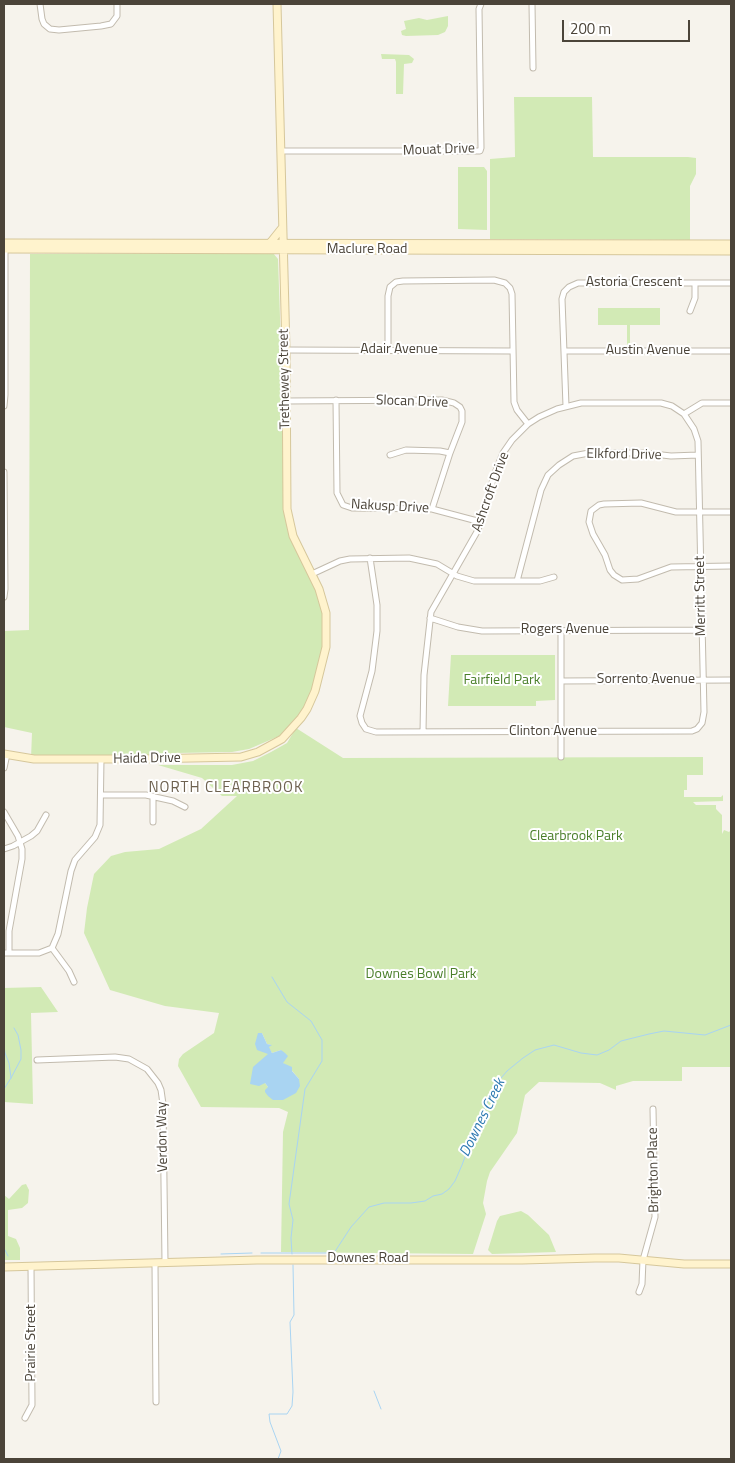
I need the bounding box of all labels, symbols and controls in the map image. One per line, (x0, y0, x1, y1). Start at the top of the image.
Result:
scale bar (565, 10, 692, 42)
text: 200 m (570, 17, 611, 40)
street label: Mouat Drive (403, 140, 475, 160)
street label: Maclure Road (327, 242, 407, 258)
street label: Astoria Crescent (586, 275, 682, 291)
street label: Trethewey Street (276, 328, 294, 430)
street label: Adair Avenue (360, 342, 438, 358)
street label: Austin Avenue (606, 343, 690, 359)
street label: Slocan Drive (375, 392, 449, 412)
street label: Elkford Drive (586, 446, 662, 464)
street label: Ashcroft Drive (469, 450, 513, 534)
street label: Nakusp Drive (351, 497, 429, 517)
street label: Merritt Street (692, 556, 710, 636)
street label: Rogers Avenue (521, 622, 609, 638)
street label: Sorrento Avenue (597, 672, 695, 688)
park label: Fairfield Park (463, 673, 541, 689)
street label: Clinton Avenue (509, 724, 597, 740)
street label: Haida Drive (113, 750, 181, 768)
district label: NORTH CLEARBROOK (146, 779, 306, 797)
park label: Clearbrook Park (529, 829, 623, 845)
park label: Downes Bowl Park (366, 967, 476, 983)
water label: Downes Creek (456, 1076, 510, 1160)
street label: Verdon Way (154, 1101, 172, 1173)
street label: Brighton Place (645, 1127, 663, 1213)
street label: Downes Road (327, 1251, 409, 1267)
street label: Prairie Street (24, 1304, 40, 1382)

